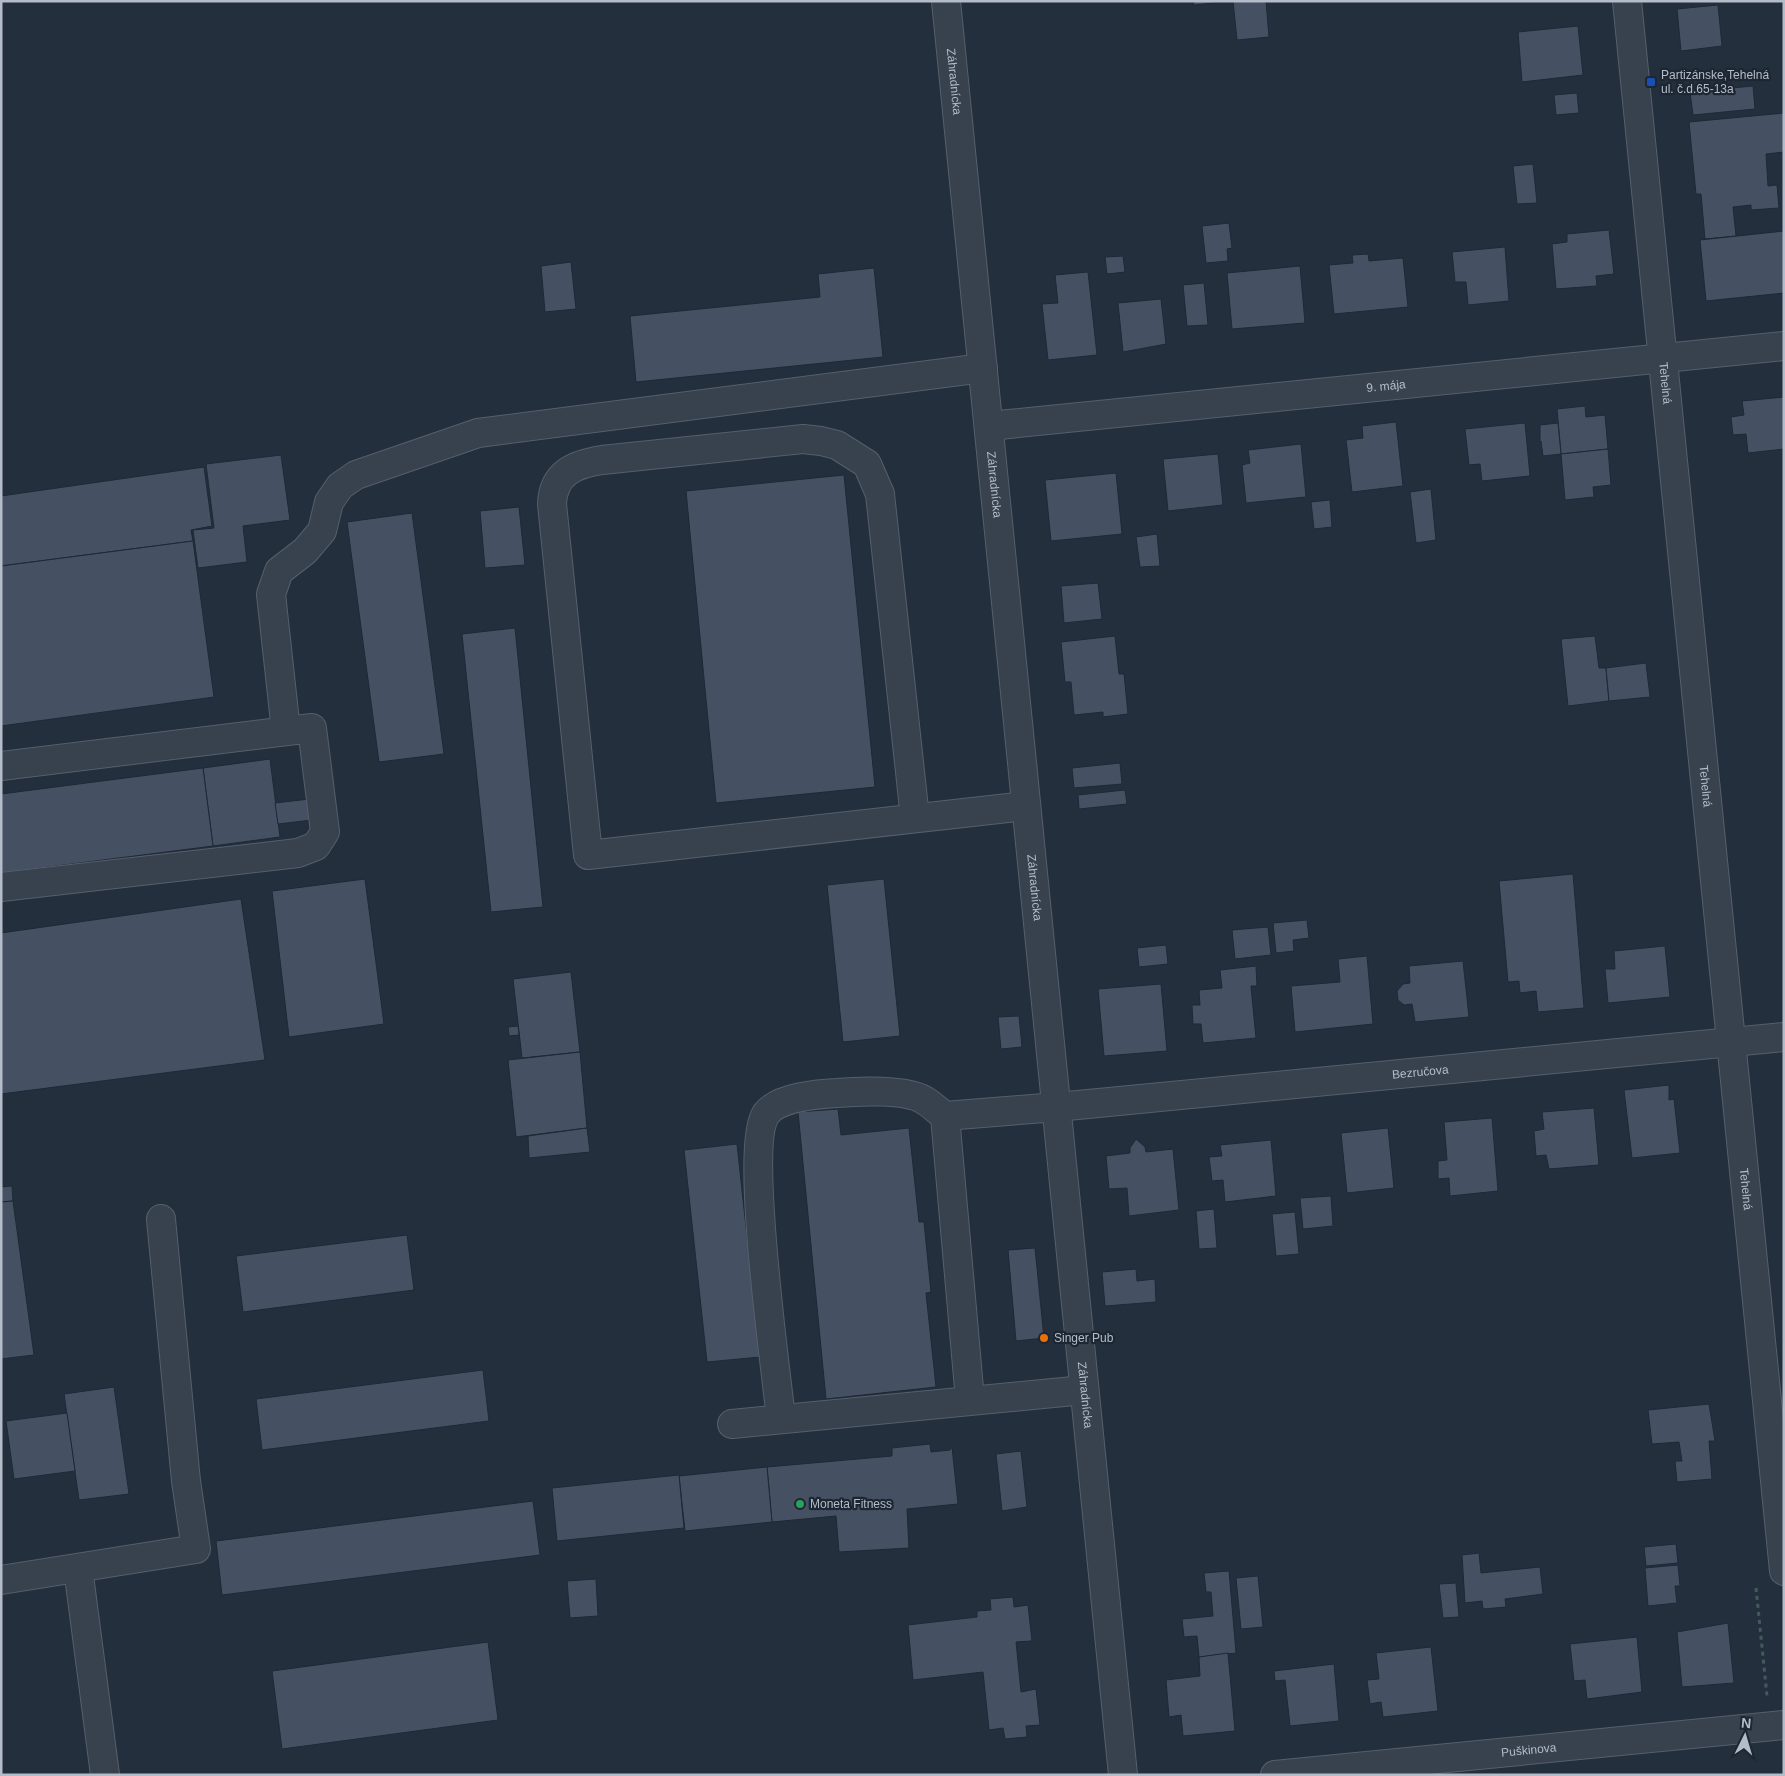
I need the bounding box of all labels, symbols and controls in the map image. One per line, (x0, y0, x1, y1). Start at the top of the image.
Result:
street label: Záhradnícka (944, 48, 964, 116)
place label: Partizánske,Tehelná ul. č.d.65-13a (1661, 68, 1769, 96)
marker: Partizánske,Tehelná ul. č.d.65-13a (1645, 76, 1657, 88)
street label: Tehelná (1656, 361, 1674, 405)
street label: 9. mája (1366, 377, 1407, 395)
street label: Záhradnícka (984, 451, 1005, 519)
street label: Tehelná (1696, 764, 1715, 808)
street label: Záhradnícka (1024, 854, 1045, 922)
street label: Bezručova (1391, 1062, 1449, 1082)
street label: Tehelná (1737, 1167, 1755, 1211)
place label: Singer Pub (1054, 1331, 1114, 1345)
marker: Singer Pub (1038, 1332, 1050, 1344)
street label: Záhradnícka (1075, 1361, 1095, 1429)
place label: Moneta Fitness (810, 1497, 892, 1511)
marker: Moneta Fitness (794, 1498, 806, 1510)
north arrow (1720, 1711, 1770, 1761)
text: N (1740, 1715, 1752, 1731)
street label: Puškinova (1501, 1740, 1557, 1760)

